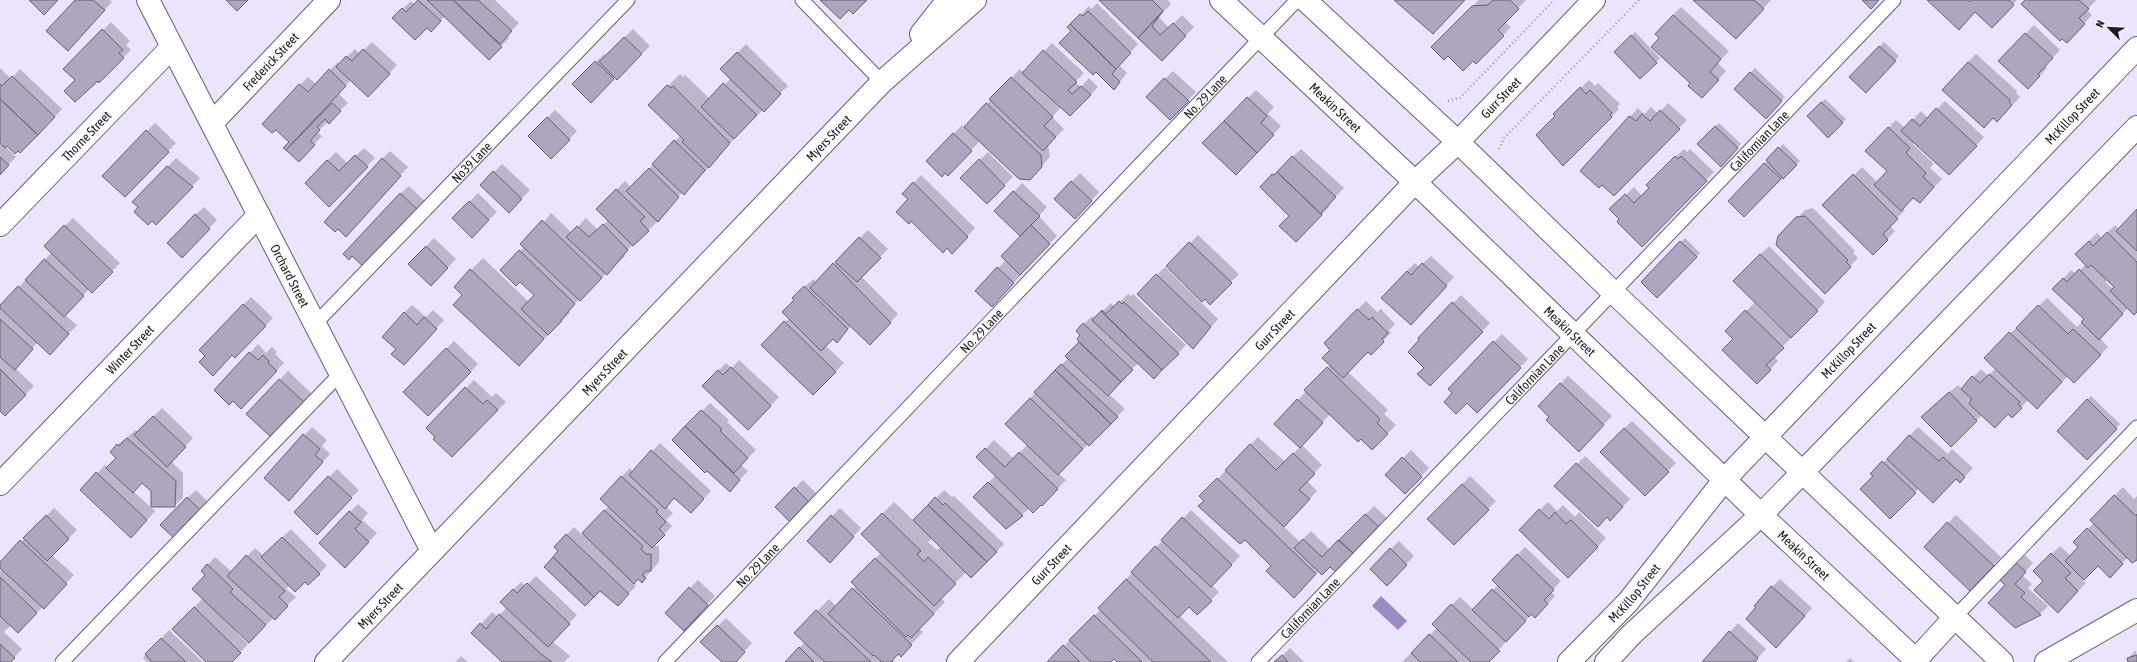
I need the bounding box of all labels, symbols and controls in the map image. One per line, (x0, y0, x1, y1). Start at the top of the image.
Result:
north arrow (2089, 8, 2129, 48)
text: N (2093, 19, 2107, 29)
street label: Frederick Street (239, 29, 302, 94)
street label: No. 29 Lane (1180, 71, 1230, 122)
street label: Gurr Street (1477, 74, 1524, 121)
street label: Meakin Street (1306, 79, 1365, 136)
street label: McKillop Street (2042, 84, 2103, 147)
street label: Thorne Street (58, 107, 114, 164)
street label: Californian Lane (1726, 107, 1792, 174)
street label: Myers Street (803, 111, 854, 164)
street label: No39 Lane (448, 139, 495, 186)
street label: Orchard Street (268, 241, 313, 310)
street label: Meakin Street (1541, 303, 1599, 359)
street label: No. 29 Lane (957, 306, 1006, 356)
street label: Gurr Street (1251, 306, 1298, 353)
street label: McKillop Street (1818, 319, 1879, 382)
street label: Winter Street (103, 321, 157, 377)
street label: Californian Lane (1502, 341, 1567, 408)
street label: Myers Street (578, 345, 630, 398)
street label: Meakin Street (1775, 527, 1833, 583)
street label: No. 29 Lane (733, 540, 782, 590)
street label: Gurr Street (1028, 540, 1074, 588)
street label: McKillop Street (1605, 560, 1663, 625)
street label: Californian Lane (1277, 574, 1343, 641)
street label: Myers Street (354, 579, 406, 632)

